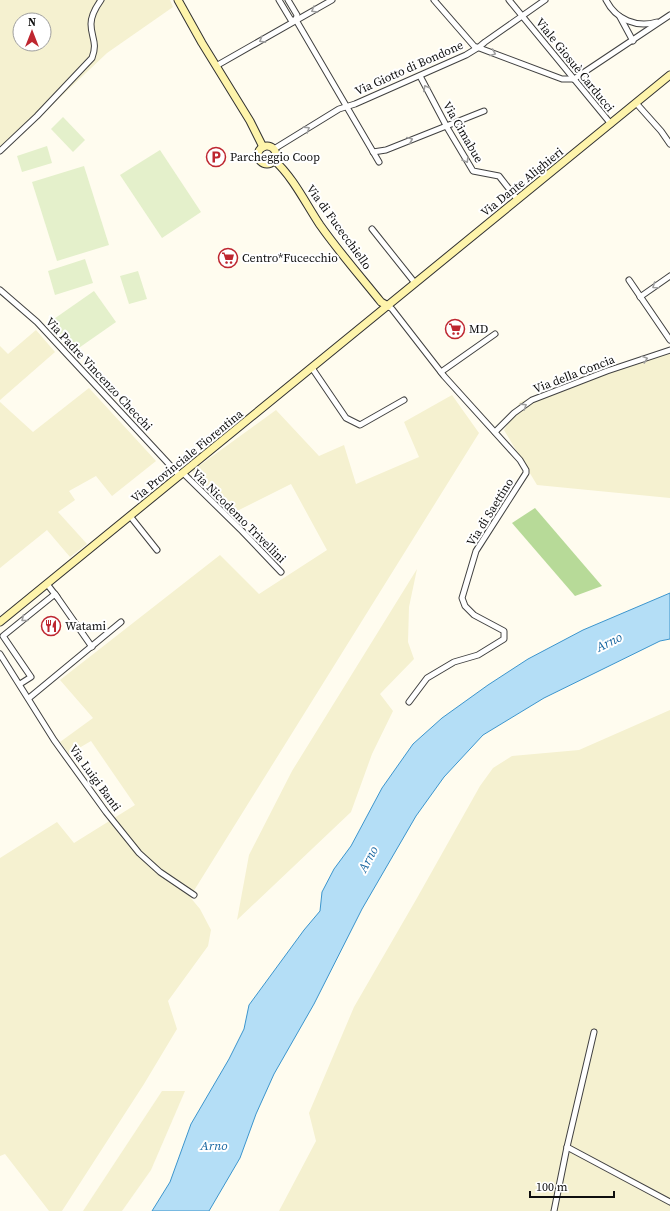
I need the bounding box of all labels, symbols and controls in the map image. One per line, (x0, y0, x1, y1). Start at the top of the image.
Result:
one-way arrow (311, 6, 318, 13)
north arrow (12, 12, 52, 52)
text: N (28, 15, 36, 30)
street label: Viale Giosuè Carducci (532, 15, 618, 116)
one-way arrow (259, 35, 266, 42)
street label: Via Giotto di Bondone (352, 37, 466, 99)
one-way arrow (488, 48, 496, 56)
one-way arrow (424, 85, 431, 92)
street label: Via Cimabue (439, 99, 487, 165)
one-way arrow (303, 126, 310, 134)
one-way arrow (407, 137, 414, 145)
street label: Via Dante Alighieri (477, 144, 567, 220)
parking icon: Parcheggio Coop (205, 146, 227, 168)
place label: Parcheggio Coop (230, 149, 320, 165)
one-way arrow (461, 155, 468, 163)
street label: Via di Fucecchiello (303, 181, 375, 273)
supermarket icon: Centro*Fucecchio (217, 247, 239, 269)
place label: Centro*Fucecchio (242, 250, 338, 266)
one-way arrow (652, 281, 659, 289)
street label: Via Padre Vincenzo Checchi (42, 314, 156, 434)
supermarket icon: MD (444, 318, 466, 340)
place label: MD (469, 321, 488, 337)
street label: Via della Concia (531, 351, 618, 397)
one-way arrow (641, 355, 648, 363)
one-way arrow (519, 404, 526, 411)
street label: Via Provinciale Fiorentina (128, 405, 247, 506)
street label: Via Nicodemo Trivellini (189, 466, 290, 567)
street label: Via di Saettino (463, 475, 517, 549)
one-way arrow (22, 614, 29, 621)
restaurant icon: Watami (40, 615, 62, 637)
place label: Watami (65, 618, 107, 634)
water label: Arno (592, 628, 625, 656)
street label: Via Luigi Banti (65, 742, 125, 815)
water label: Arno (354, 843, 382, 876)
water label: Arno (199, 1137, 228, 1154)
scale bar (530, 1173, 614, 1199)
text: 100 m (536, 1179, 568, 1195)

